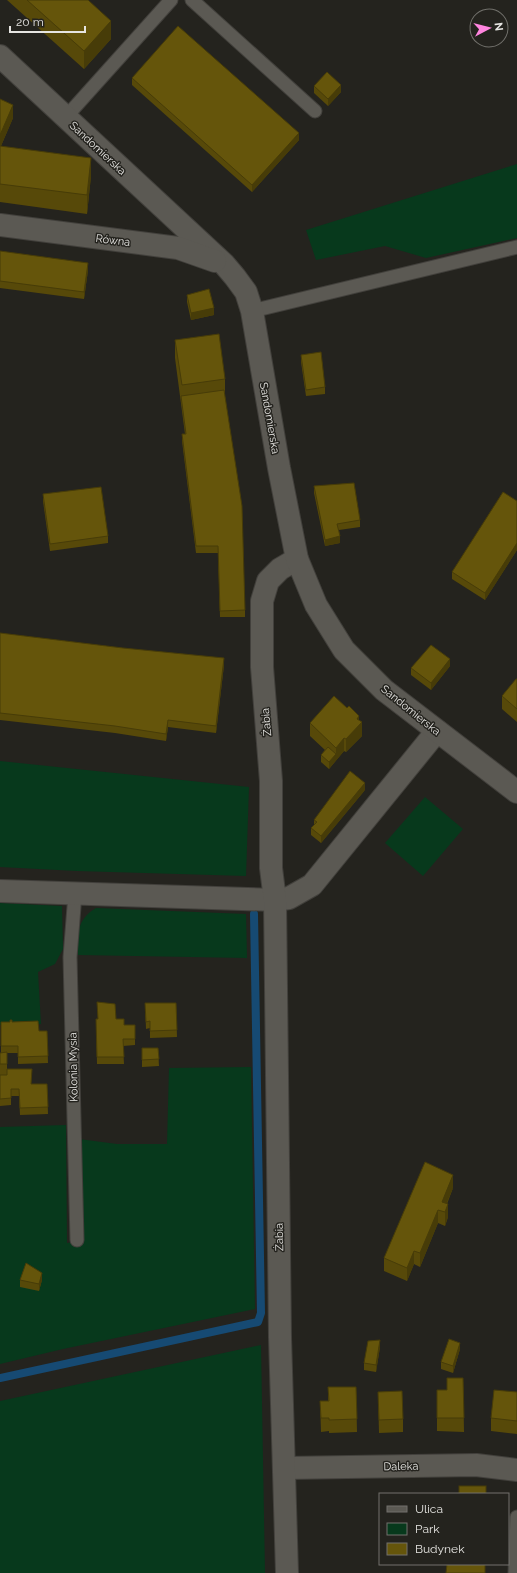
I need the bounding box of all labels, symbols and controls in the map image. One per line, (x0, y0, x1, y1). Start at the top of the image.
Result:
scale bar (10, 8, 85, 34)
north arrow (469, 8, 509, 48)
text: 20 m (16, 15, 44, 29)
text: N (491, 22, 505, 32)
street label: Sandomierska (67, 119, 129, 178)
street label: Równa (95, 232, 131, 249)
street label: Sandomierska (257, 381, 282, 455)
street label: Sandomierska (378, 683, 443, 738)
street label: Żabia (259, 707, 274, 737)
street label: Kolonia Mysia (66, 1032, 81, 1102)
street label: Żabia (273, 1223, 286, 1251)
street label: Daleka (383, 1460, 419, 1473)
legend (379, 1493, 509, 1565)
text: Ulica (415, 1502, 443, 1516)
text: Park (415, 1522, 440, 1536)
text: Budynek (415, 1542, 465, 1556)

